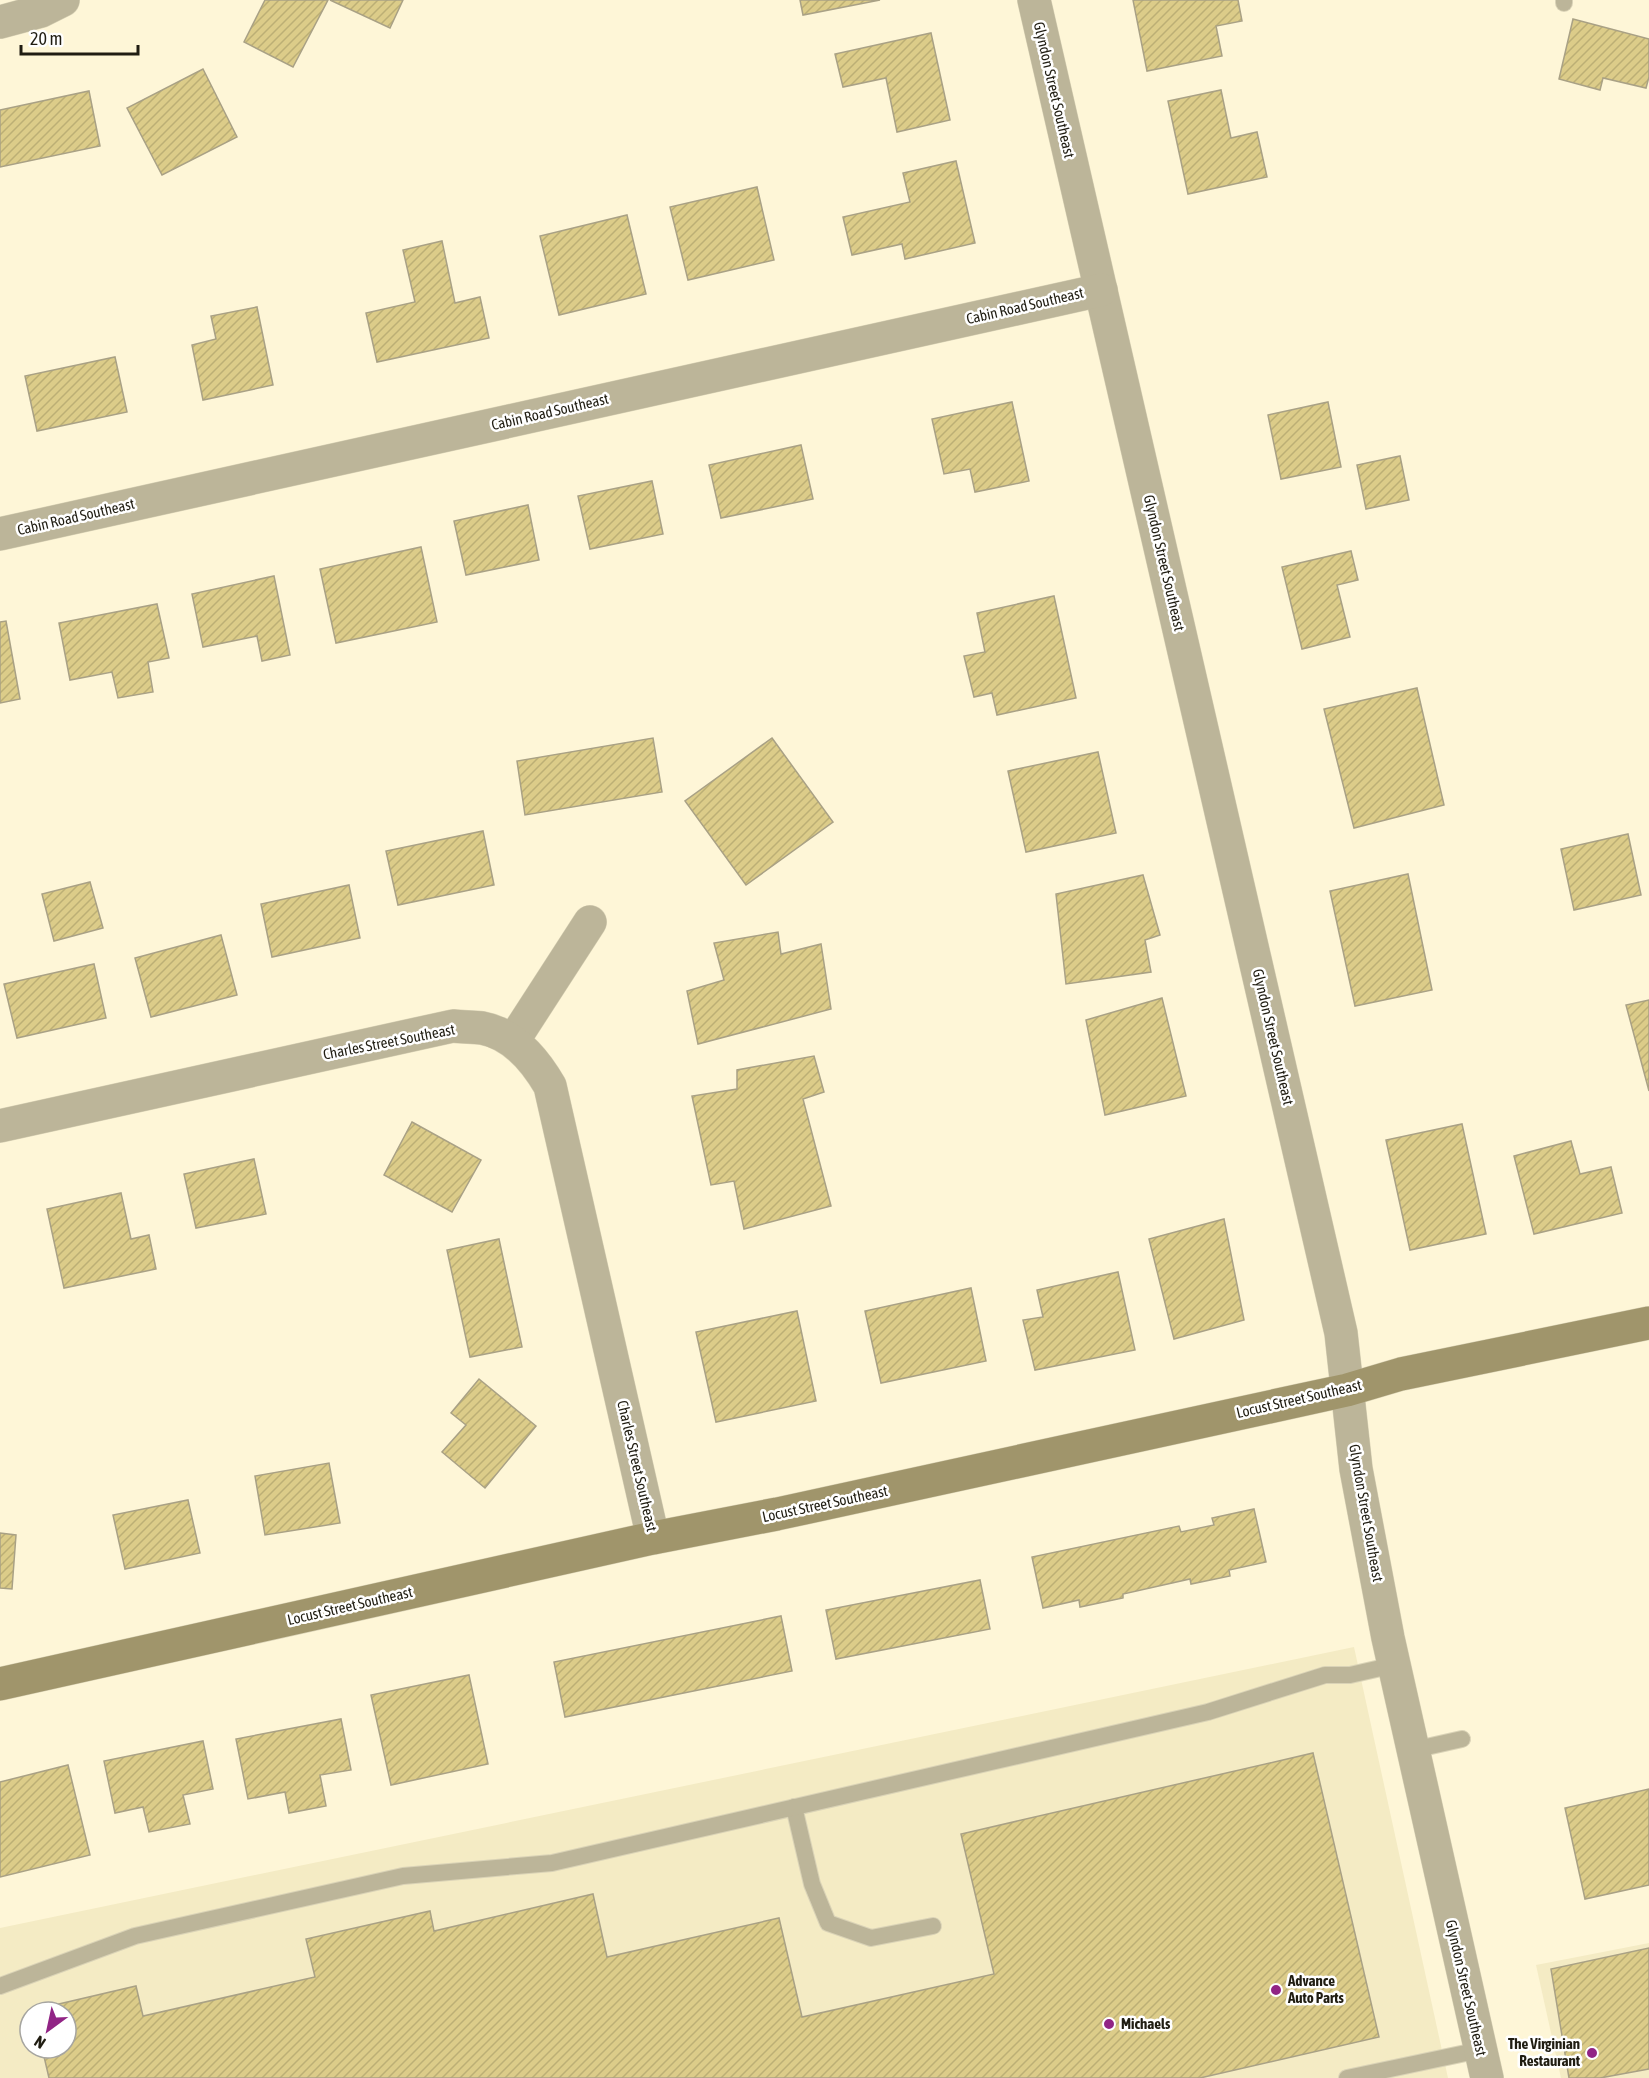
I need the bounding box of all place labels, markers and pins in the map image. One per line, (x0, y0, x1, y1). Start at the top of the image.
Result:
place label: Advance Auto Parts (1287, 1972, 1344, 2006)
marker: Advance Auto Parts (1269, 1983, 1283, 1997)
place label: Michaels (1121, 2015, 1171, 2032)
marker: Michaels (1102, 2017, 1116, 2031)
place label: The Virginian Restaurant (1508, 2035, 1581, 2069)
marker: The Virginian Restaurant (1585, 2046, 1599, 2060)

